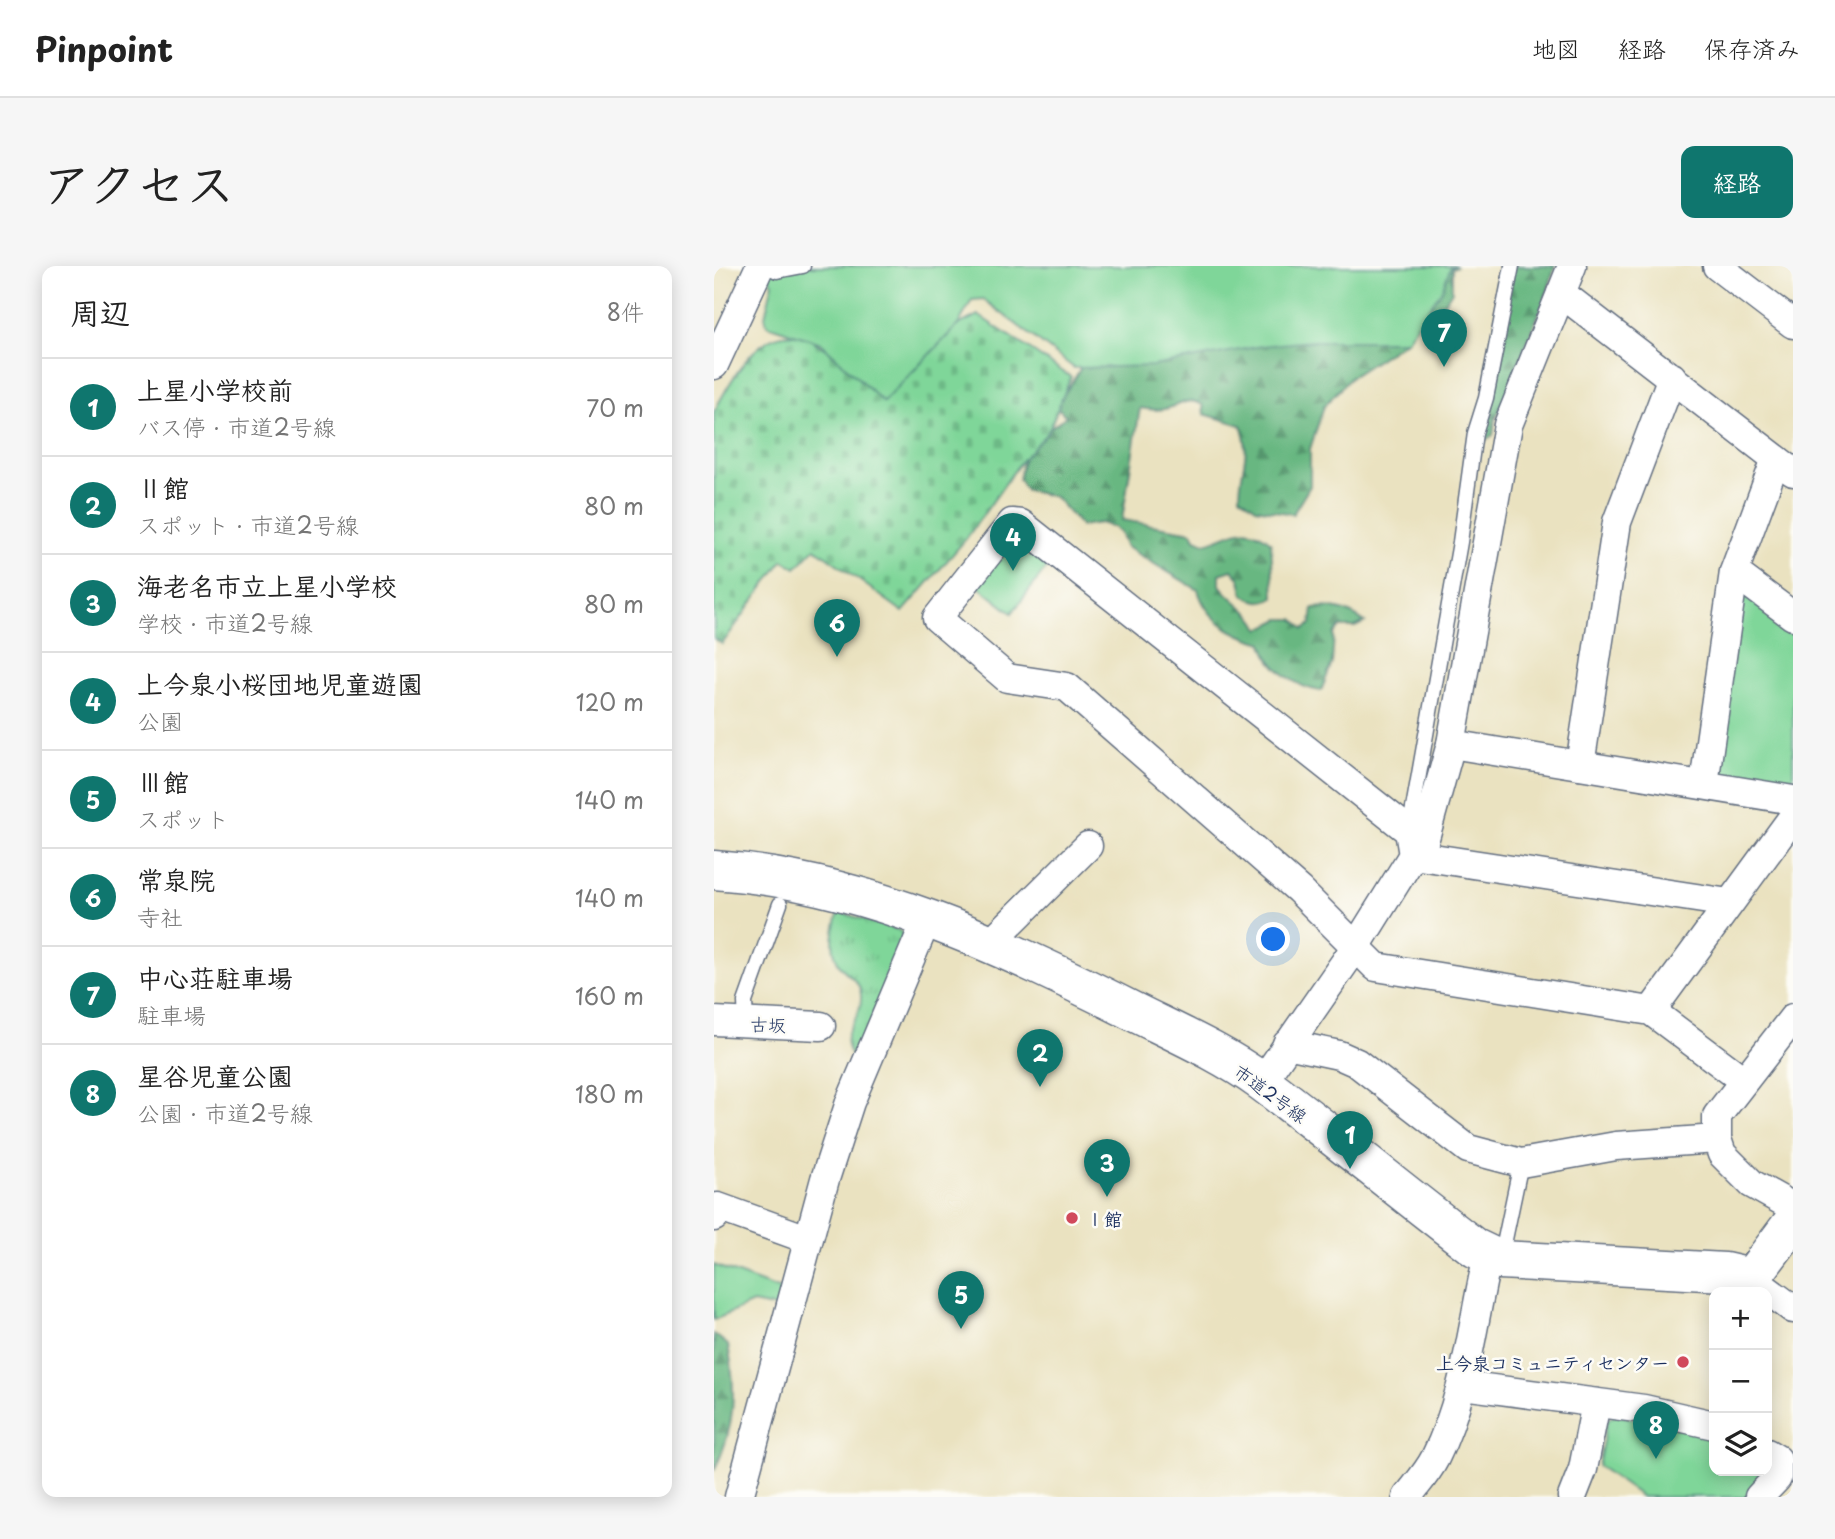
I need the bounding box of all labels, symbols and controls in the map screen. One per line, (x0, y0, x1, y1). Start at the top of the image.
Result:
text: Pinpoint (35, 23, 173, 73)
text: 地図 (1532, 30, 1580, 66)
text: 経路 (1618, 30, 1666, 66)
text: 保存済み (1704, 30, 1800, 66)
text: アクセス (42, 145, 235, 219)
button: 経路 (1681, 146, 1793, 218)
text: 周辺 (70, 289, 130, 334)
text: 8件 (607, 294, 644, 329)
pin: 7 (1421, 309, 1467, 367)
text: 上星小学校前 (137, 370, 293, 409)
text: 1 (88, 390, 99, 425)
text: 70 m (586, 390, 644, 425)
text: バス停 · 市道2号線 (137, 409, 336, 444)
text: Ⅱ館 (137, 468, 189, 507)
text: 2 (85, 488, 101, 523)
text: 80 m (584, 488, 644, 523)
text: スポット · 市道2号線 (137, 507, 359, 542)
pin: 4 (990, 513, 1036, 571)
text: 海老名市立上星小学校 (137, 566, 397, 605)
text: 3 (85, 586, 101, 621)
text: 80 m (584, 586, 644, 621)
pin: 6 (814, 599, 860, 657)
text: 学校 · 市道2号線 (137, 605, 313, 640)
text: 上今泉小桜団地児童遊園 (137, 664, 423, 703)
text: 4 (85, 684, 101, 719)
text: 120 m (576, 684, 644, 719)
text: 公園 (137, 703, 183, 738)
text: Ⅲ館 (137, 762, 189, 801)
text: 5 (86, 782, 100, 817)
text: 140 m (575, 782, 644, 817)
text: スポット (137, 801, 229, 836)
text: 常泉院 (137, 860, 215, 899)
text: 6 (85, 880, 101, 915)
text: 140 m (575, 880, 644, 915)
text: 寺社 (137, 899, 183, 934)
your location (1256, 922, 1290, 956)
text: 中心荘駐車場 (137, 958, 293, 997)
text: 7 (86, 978, 100, 1013)
text: 160 m (575, 978, 644, 1013)
text: 駐車場 (137, 997, 206, 1032)
street label: 古坂 (750, 1010, 786, 1038)
pin: 2 (1017, 1029, 1063, 1087)
text: 星谷児童公園 (137, 1056, 293, 1095)
street label: 市道2号線 (1229, 1057, 1313, 1129)
text: 8 (86, 1076, 100, 1111)
text: 180 m (575, 1076, 644, 1111)
text: 公園 · 市道2号線 (137, 1095, 313, 1130)
pin: 1 (1327, 1111, 1373, 1169)
pin: 3 (1084, 1139, 1130, 1197)
place label: Ⅰ館 (1086, 1205, 1122, 1232)
marker: Ⅰ館 (1064, 1210, 1080, 1226)
pin: 5 (938, 1271, 984, 1329)
map controls (1709, 1287, 1772, 1476)
button: + (1709, 1287, 1772, 1350)
place label: 上今泉コミュニティセンター (1436, 1349, 1669, 1376)
button: − (1709, 1350, 1772, 1413)
marker: 上今泉コミュニティセンター (1675, 1354, 1691, 1370)
pin: 8 (1633, 1401, 1679, 1459)
button: layers (1709, 1413, 1772, 1476)

